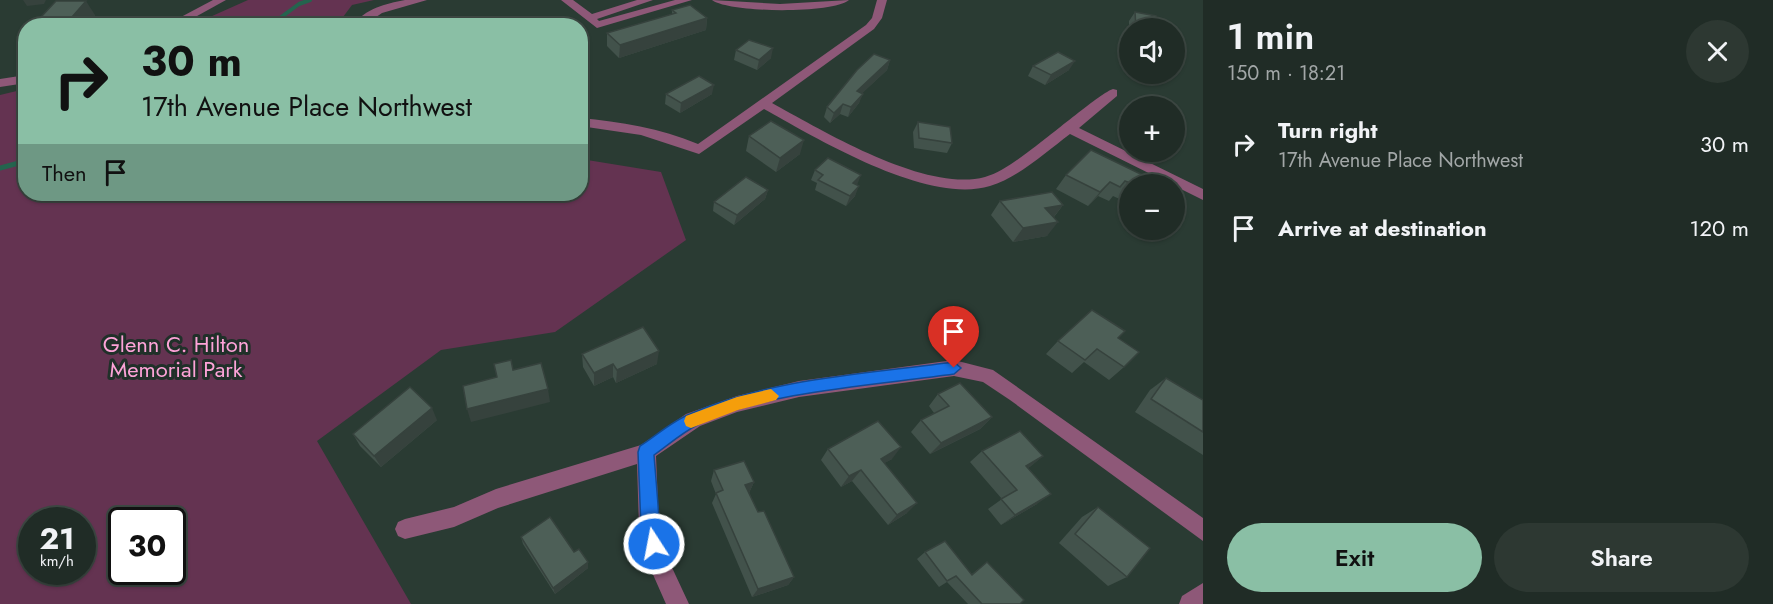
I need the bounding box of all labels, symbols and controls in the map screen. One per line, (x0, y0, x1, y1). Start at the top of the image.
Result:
text: 1 min (1227, 10, 1314, 62)
map controls (1119, 18, 1185, 240)
button: sound (1119, 18, 1185, 84)
button: close (1686, 20, 1749, 83)
text: 30 m (141, 31, 242, 92)
icon: right (42, 42, 120, 120)
text: 150 m · 18:21 (1227, 59, 1345, 88)
text: 17th Avenue Place Northwest (141, 87, 472, 126)
button: + (1119, 96, 1185, 162)
text: Turn right (1278, 114, 1378, 146)
icon: right (1227, 128, 1260, 161)
text: 30 m (1700, 128, 1749, 160)
text: 17th Avenue Place Northwest (1278, 146, 1523, 175)
icon: arrive (99, 156, 132, 189)
text: Then (42, 157, 87, 189)
button: − (1119, 174, 1185, 240)
icon: arrive (1227, 212, 1260, 245)
text: Arrive at destination (1278, 212, 1487, 244)
text: 120 m (1690, 212, 1749, 244)
pin (928, 306, 979, 368)
icon: arrive (937, 315, 970, 348)
park label: Glenn C. Hilton Memorial Park (103, 328, 249, 385)
speed limit sign: 30 (108, 507, 186, 585)
position arrow (622, 512, 686, 576)
text: 21 (40, 517, 74, 560)
button: Exit (1227, 523, 1482, 592)
button: Share (1494, 523, 1749, 592)
text: km/h (40, 550, 74, 572)

